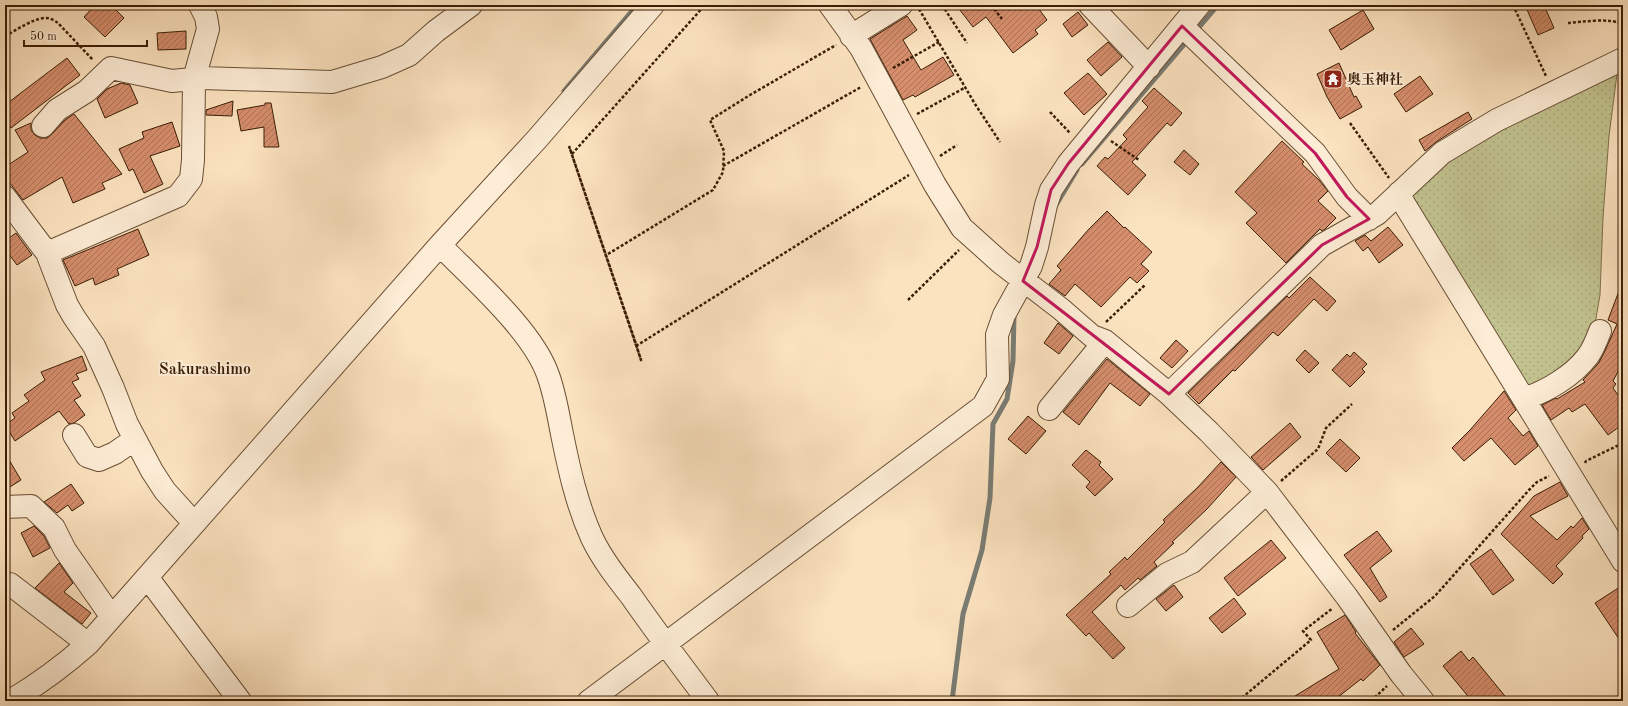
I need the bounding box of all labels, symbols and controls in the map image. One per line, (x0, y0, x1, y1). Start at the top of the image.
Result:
scale bar (24, 22, 147, 48)
text: 50 m (30, 30, 57, 43)
temple icon: 奥玉神社 (1322, 68, 1344, 90)
place label: 奥玉神社 (1347, 72, 1403, 87)
district label: Sakurashimo (159, 362, 251, 378)

